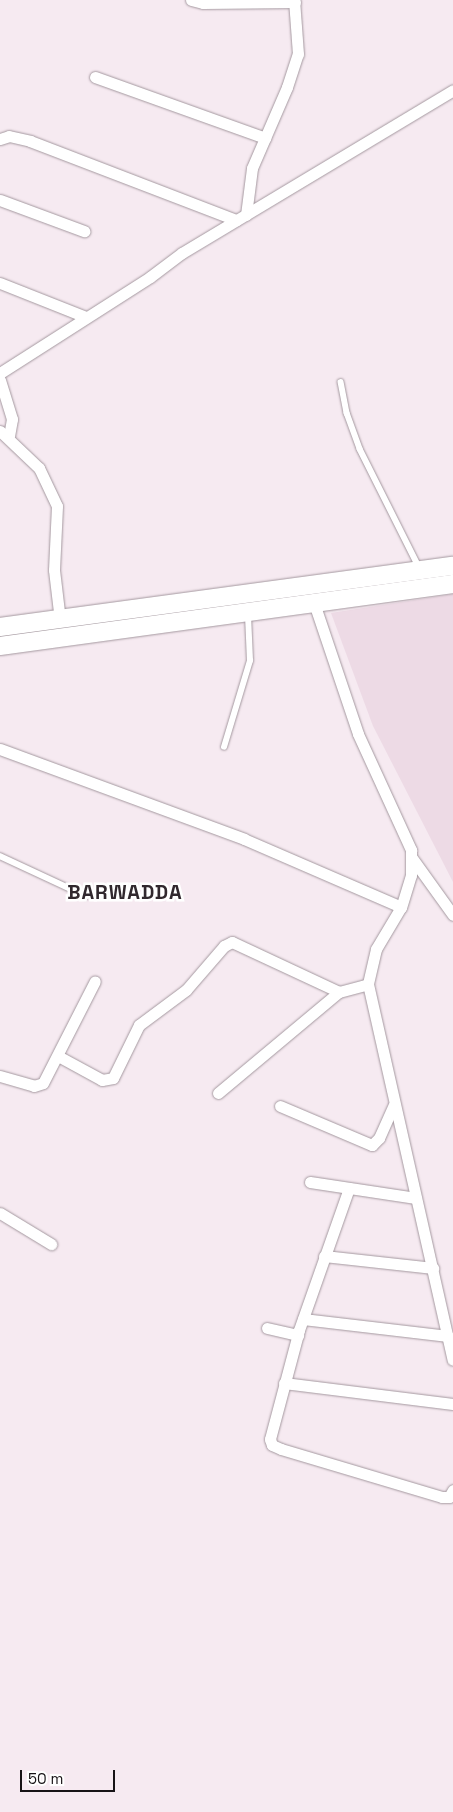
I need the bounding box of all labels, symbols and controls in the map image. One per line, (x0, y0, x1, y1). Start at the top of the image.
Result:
district label: BARWADDA (66, 880, 184, 904)
scale bar (22, 1760, 118, 1792)
text: 50 m (28, 1769, 63, 1788)

